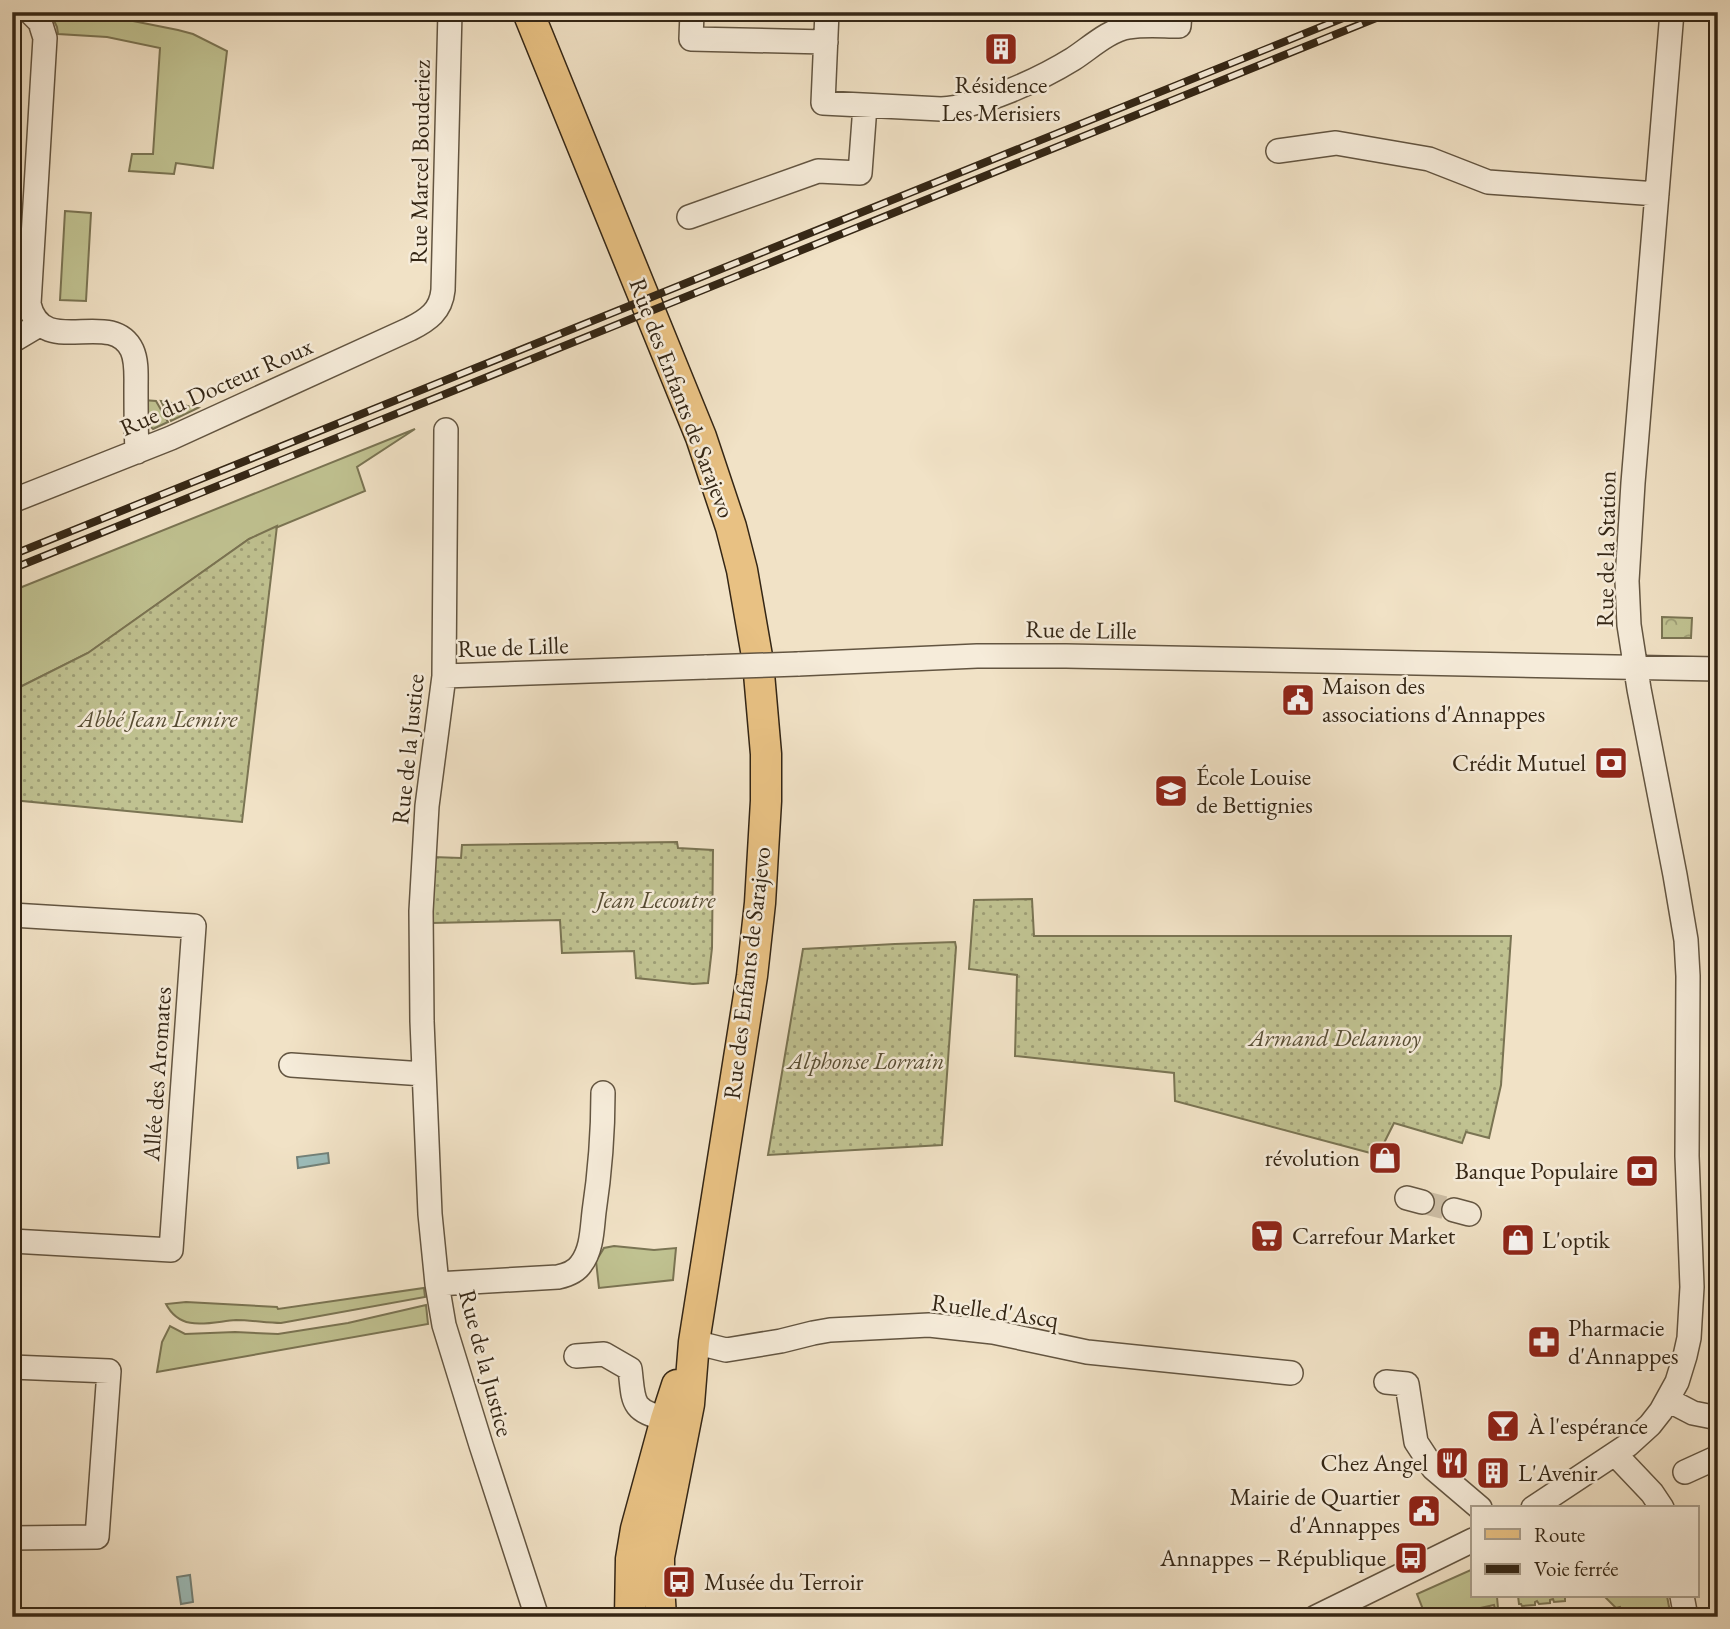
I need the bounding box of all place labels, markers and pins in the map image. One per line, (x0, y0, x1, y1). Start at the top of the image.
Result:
building icon: Résidence Les Merisiers (982, 30, 1020, 68)
place label: Résidence Les Merisiers (941, 69, 1061, 128)
place label: Maison des associations d'Annappes (1322, 670, 1545, 729)
public building icon: Maison des associations d'Annappes (1279, 681, 1317, 719)
bank icon: Crédit Mutuel (1592, 744, 1630, 782)
place label: Crédit Mutuel (1452, 747, 1586, 778)
place label: École Louise de Bettignies (1196, 761, 1313, 820)
school or university icon: École Louise de Bettignies (1152, 772, 1190, 810)
shop icon: révolution (1366, 1139, 1404, 1177)
place label: révolution (1265, 1142, 1360, 1173)
bank icon: Banque Populaire (1623, 1152, 1661, 1190)
place label: Banque Populaire (1455, 1155, 1618, 1186)
supermarket icon: Carrefour Market (1248, 1217, 1286, 1255)
place label: Carrefour Market (1292, 1220, 1456, 1251)
shop icon: L'optik (1499, 1221, 1537, 1259)
place label: L'optik (1542, 1224, 1611, 1255)
place label: Pharmacie d'Annappes (1568, 1312, 1679, 1371)
pharmacy icon: Pharmacie d'Annappes (1525, 1323, 1563, 1361)
bar icon: À l'espérance (1484, 1407, 1522, 1445)
place label: À l'espérance (1527, 1410, 1648, 1441)
restaurant icon: Chez Angel (1433, 1444, 1471, 1482)
place label: Chez Angel (1321, 1447, 1428, 1478)
building icon: L'Avenir (1474, 1454, 1512, 1492)
place label: L'Avenir (1518, 1457, 1598, 1488)
place label: Mairie de Quartier d'Annappes (1230, 1481, 1400, 1540)
public building icon: Mairie de Quartier d'Annappes (1405, 1492, 1443, 1530)
bus stop icon: Annappes – République (1392, 1539, 1430, 1577)
place label: Annappes – République (1159, 1542, 1386, 1573)
bus stop icon: Musée du Terroir (660, 1563, 698, 1601)
place label: Musée du Terroir (704, 1566, 864, 1597)

